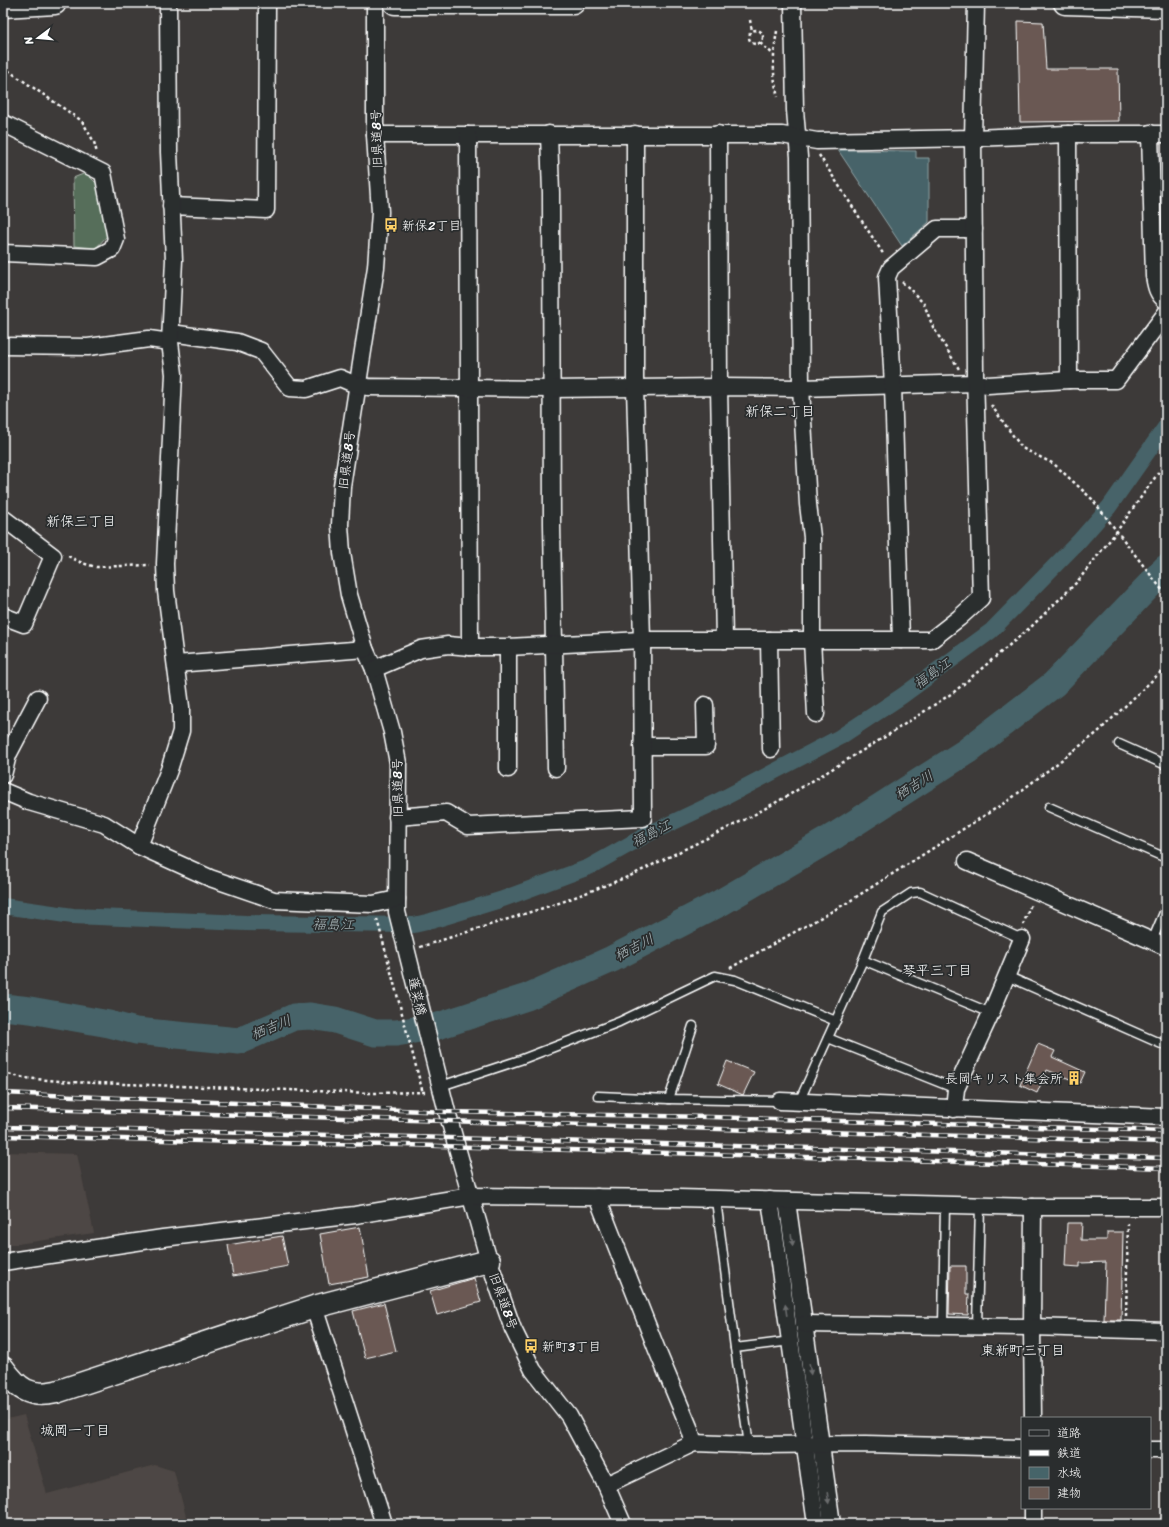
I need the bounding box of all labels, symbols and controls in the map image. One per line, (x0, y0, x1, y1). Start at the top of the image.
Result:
north arrow (18, 18, 58, 58)
text: N (19, 34, 39, 48)
street label: 旧県道8号 (364, 109, 389, 169)
place label: 新保2丁目 (402, 214, 462, 237)
bus stop icon: 新保2丁目 (383, 217, 399, 233)
district label: 新保二丁目 (745, 399, 815, 424)
street label: 旧県道8号 (331, 429, 362, 491)
district label: 新保三丁目 (46, 509, 116, 534)
water label: 福島江 (908, 651, 957, 696)
street label: 旧県道8号 (385, 758, 410, 818)
water label: 栖吉川 (890, 764, 939, 807)
water label: 福島江 (627, 812, 677, 854)
water label: 福島江 (312, 912, 355, 937)
water label: 栖吉川 (610, 927, 659, 968)
district label: 琴平三丁目 (902, 958, 972, 983)
street label: 蓬菜橋 (402, 974, 433, 1018)
water label: 栖吉川 (247, 1008, 295, 1047)
place label: 長岡キリスト集会所 (945, 1067, 1063, 1090)
building icon: 長岡キリスト集会所 (1066, 1070, 1082, 1086)
one-way arrow (789, 1234, 795, 1246)
street label: 旧県道8号 (482, 1269, 525, 1333)
one-way arrow (783, 1304, 789, 1316)
place label: 新町3丁目 (542, 1335, 601, 1358)
bus stop icon: 新町3丁目 (523, 1338, 539, 1354)
district label: 東新町三丁目 (981, 1338, 1065, 1363)
one-way arrow (807, 1363, 813, 1375)
legend (1021, 1417, 1151, 1509)
district label: 城岡一丁目 (40, 1418, 110, 1443)
text: 道路 (1057, 1422, 1081, 1444)
text: 鉄道 (1057, 1442, 1081, 1464)
text: 水域 (1057, 1462, 1081, 1484)
text: 建物 (1057, 1482, 1081, 1504)
one-way arrow (825, 1491, 831, 1504)

